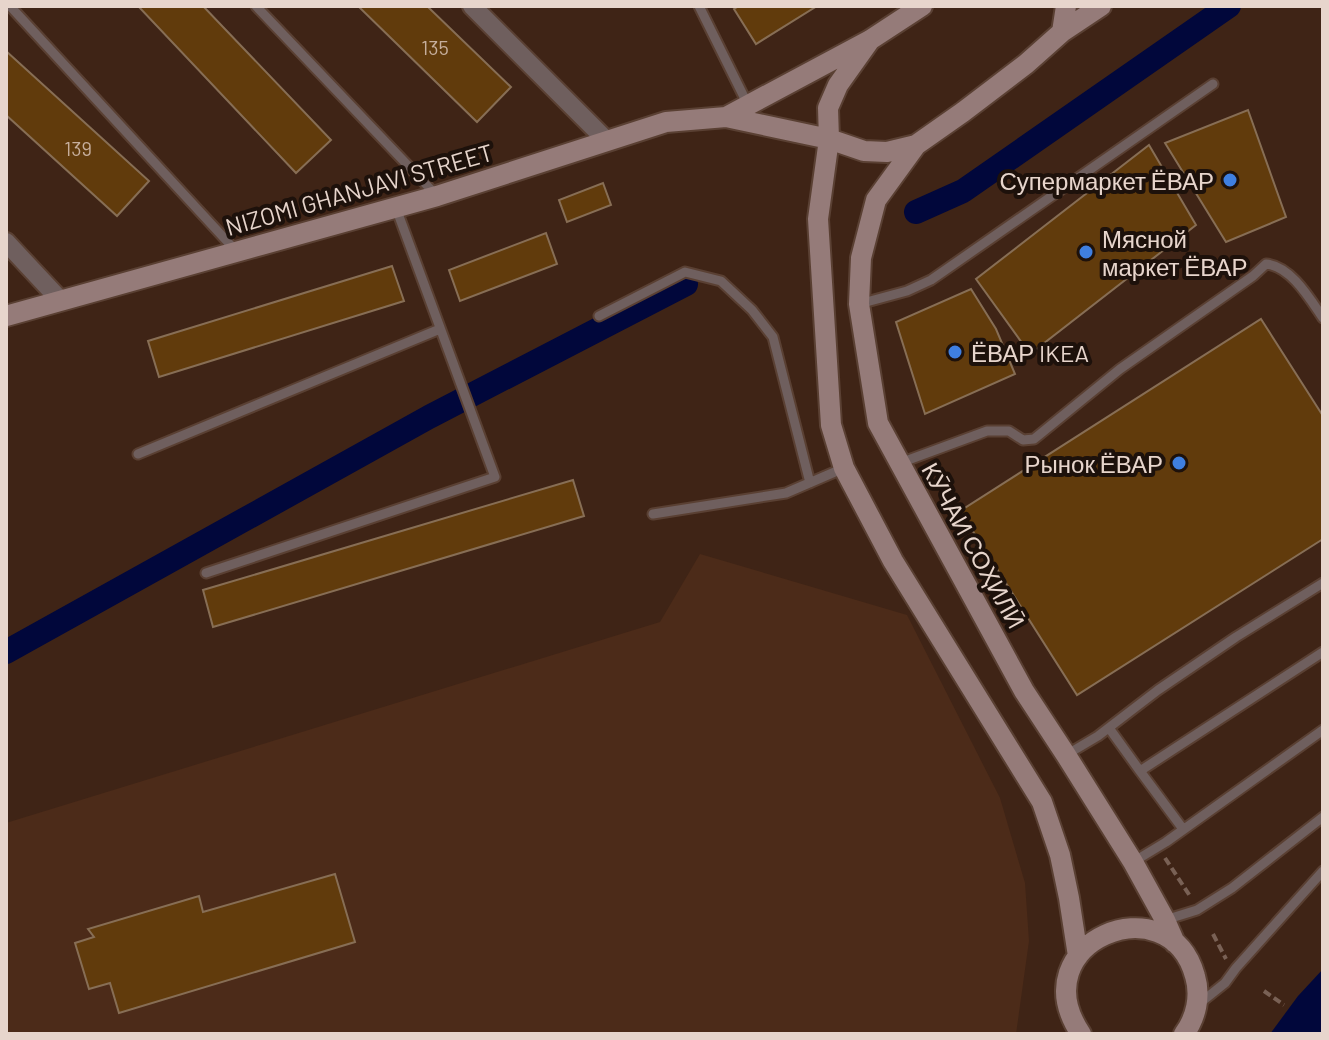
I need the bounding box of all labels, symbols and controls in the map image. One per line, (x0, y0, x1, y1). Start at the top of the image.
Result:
house number: 135 (421, 35, 449, 59)
house number: 139 (64, 136, 92, 160)
street label: NIZOMI GHANJAVI STREET (222, 137, 496, 241)
place label: Супермаркет ЁВАР (999, 166, 1214, 195)
marker: Супермаркет ЁВАР (1221, 171, 1239, 189)
place label: Мясной маркет ЁВАР (1102, 224, 1248, 281)
marker: Мясной маркет ЁВАР (1077, 243, 1095, 261)
place label: ЁВАР IKEA (971, 338, 1089, 367)
marker: ЁВАР IKEA (946, 343, 964, 361)
place label: Рынок ЁВАР (1025, 449, 1163, 478)
marker: Рынок ЁВАР (1170, 454, 1188, 472)
street label: КӮЧАИ СОҲИЛӢ (916, 457, 1032, 633)

